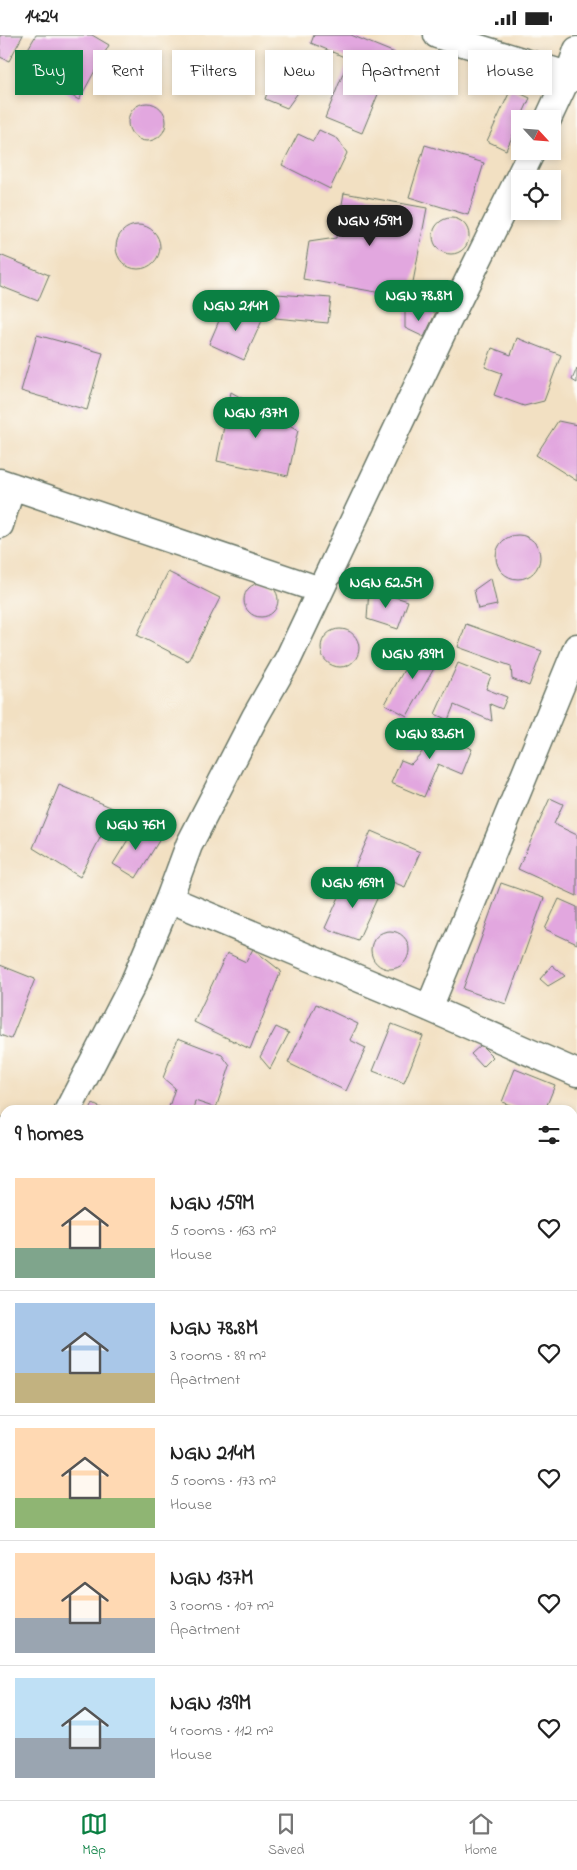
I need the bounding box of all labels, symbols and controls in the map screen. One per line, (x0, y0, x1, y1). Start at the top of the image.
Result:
text: 14:24 (25, 4, 58, 31)
chip: Buy (15, 50, 83, 95)
chip: Rent (93, 50, 162, 95)
chip: Filters (172, 50, 255, 95)
chip: New (265, 50, 333, 95)
chip: Apartment (343, 50, 458, 95)
chip: House (468, 50, 552, 95)
north arrow (511, 110, 561, 160)
map controls (511, 110, 561, 220)
button: locate (511, 170, 561, 220)
pin: NGN 159M (318, 205, 422, 247)
text: NGN 159M (338, 209, 402, 233)
pin: NGN 78.8M (362, 279, 476, 322)
text: NGN 78.8M (385, 284, 453, 308)
pin: NGN 214M (184, 289, 288, 332)
text: NGN 214M (204, 294, 268, 318)
pin: NGN 137M (204, 397, 308, 439)
text: NGN 137M (224, 401, 288, 425)
pin: NGN 62.5M (329, 567, 443, 609)
text: NGN 62.5M (350, 571, 422, 595)
pin: NGN 139M (361, 637, 465, 680)
text: NGN 139M (382, 642, 444, 666)
pin: NGN 83.6M (373, 717, 487, 760)
text: NGN 83.6M (396, 722, 464, 746)
pin: NGN 76M (90, 809, 182, 851)
text: NGN 76M (107, 813, 165, 837)
pin: NGN 169M (301, 867, 405, 909)
text: NGN 169M (322, 871, 384, 895)
text: 9 homes (15, 1120, 84, 1150)
icon: filters (535, 1121, 563, 1149)
text: NGN 159M (170, 1189, 255, 1219)
icon: home (55, 1198, 115, 1258)
icon: heart (535, 1214, 563, 1242)
text: 5 rooms · 163 m² (170, 1219, 277, 1243)
text: House (170, 1243, 212, 1267)
text: NGN 78.8M (170, 1314, 258, 1344)
icon: home (55, 1323, 115, 1383)
icon: heart (535, 1339, 563, 1367)
text: 3 rooms · 89 m² (170, 1344, 266, 1368)
text: Apartment (170, 1368, 240, 1392)
text: NGN 214M (170, 1439, 255, 1469)
icon: home (55, 1448, 115, 1508)
icon: heart (535, 1464, 563, 1492)
text: 5 rooms · 173 m² (170, 1469, 276, 1493)
text: House (170, 1493, 212, 1517)
text: NGN 137M (170, 1564, 254, 1594)
icon: home (55, 1573, 115, 1633)
icon: heart (535, 1589, 563, 1617)
text: 3 rooms · 107 m² (170, 1594, 274, 1618)
text: Apartment (170, 1618, 240, 1642)
text: NGN 139M (170, 1689, 251, 1719)
icon: home (55, 1698, 115, 1758)
icon: heart (535, 1714, 563, 1742)
text: 4 rooms · 112 m² (170, 1719, 273, 1743)
text: House (170, 1743, 212, 1767)
tab: Map (80, 1810, 108, 1861)
tab: Saved (268, 1810, 304, 1861)
tab: Home (464, 1810, 497, 1861)

